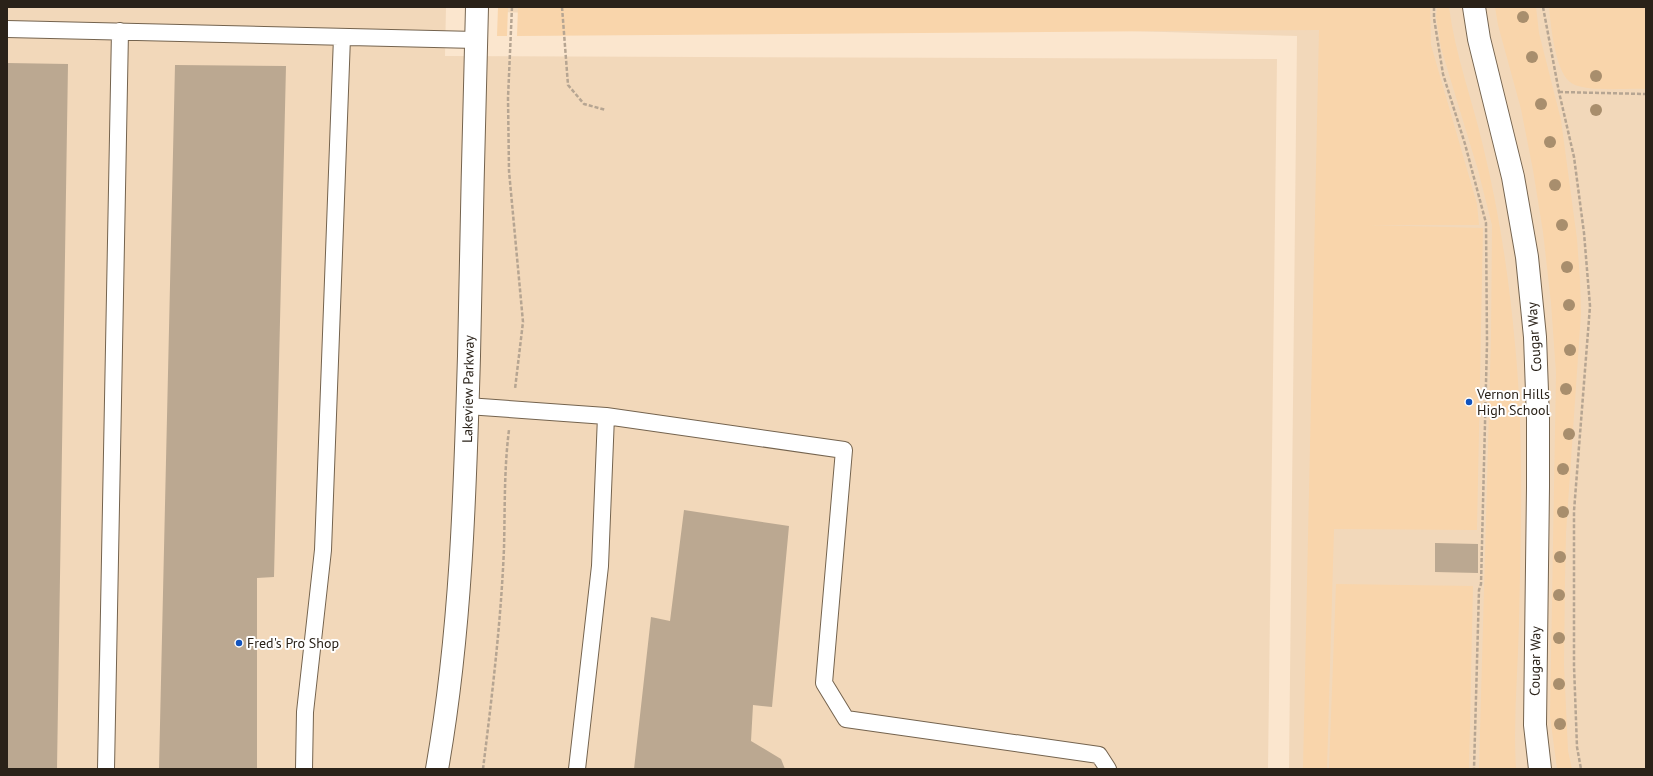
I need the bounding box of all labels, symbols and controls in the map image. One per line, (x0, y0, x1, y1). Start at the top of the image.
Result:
street label: Cougar Way (1523, 301, 1545, 372)
street label: Lakeview Parkway (458, 334, 478, 443)
place label: Vernon Hills High School (1476, 385, 1550, 419)
marker: Vernon Hills High School (1464, 397, 1474, 407)
street label: Cougar Way (1525, 626, 1545, 696)
place label: Fred's Pro Shop (247, 634, 339, 652)
marker: Fred's Pro Shop (234, 638, 244, 648)

